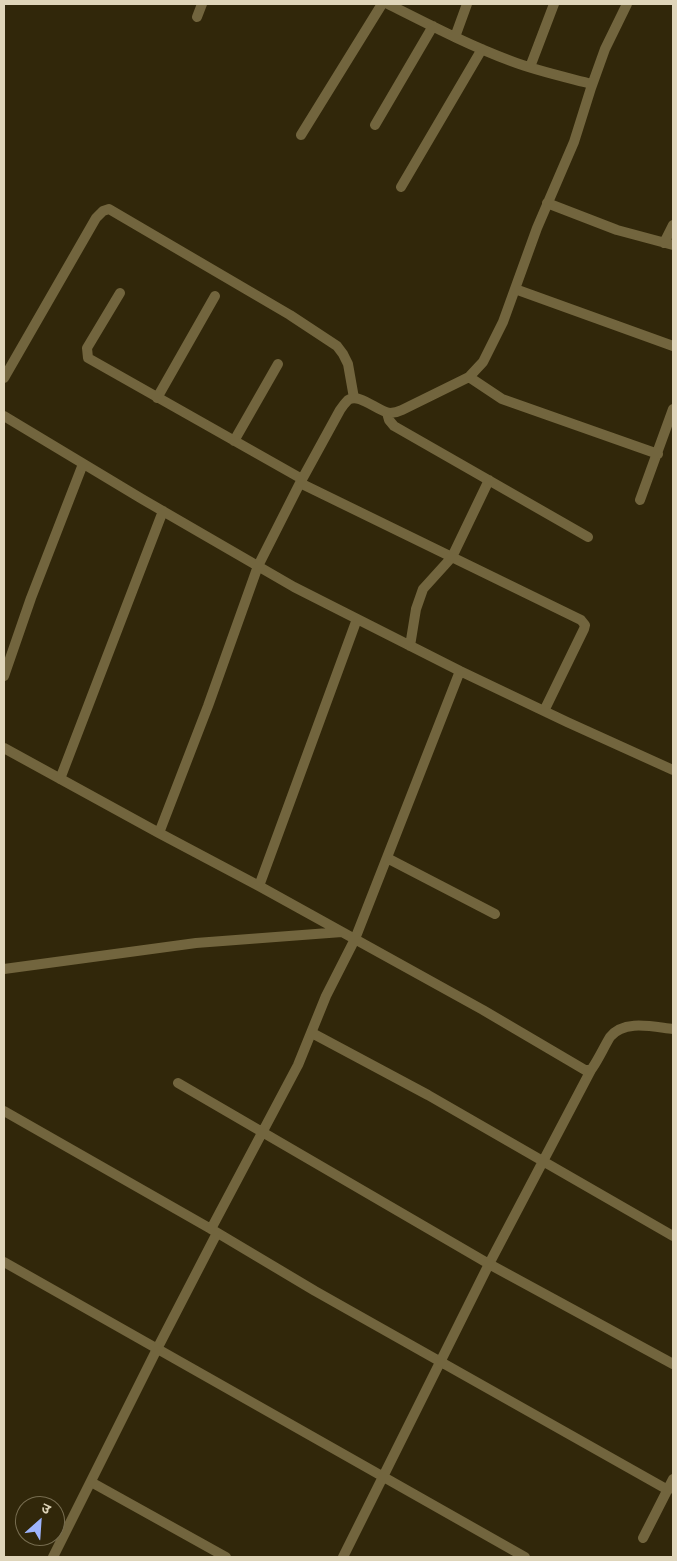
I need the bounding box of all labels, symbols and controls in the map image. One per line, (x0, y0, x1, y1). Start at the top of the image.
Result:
north arrow (15, 1496, 65, 1546)
text: उ (38, 1499, 54, 1518)

